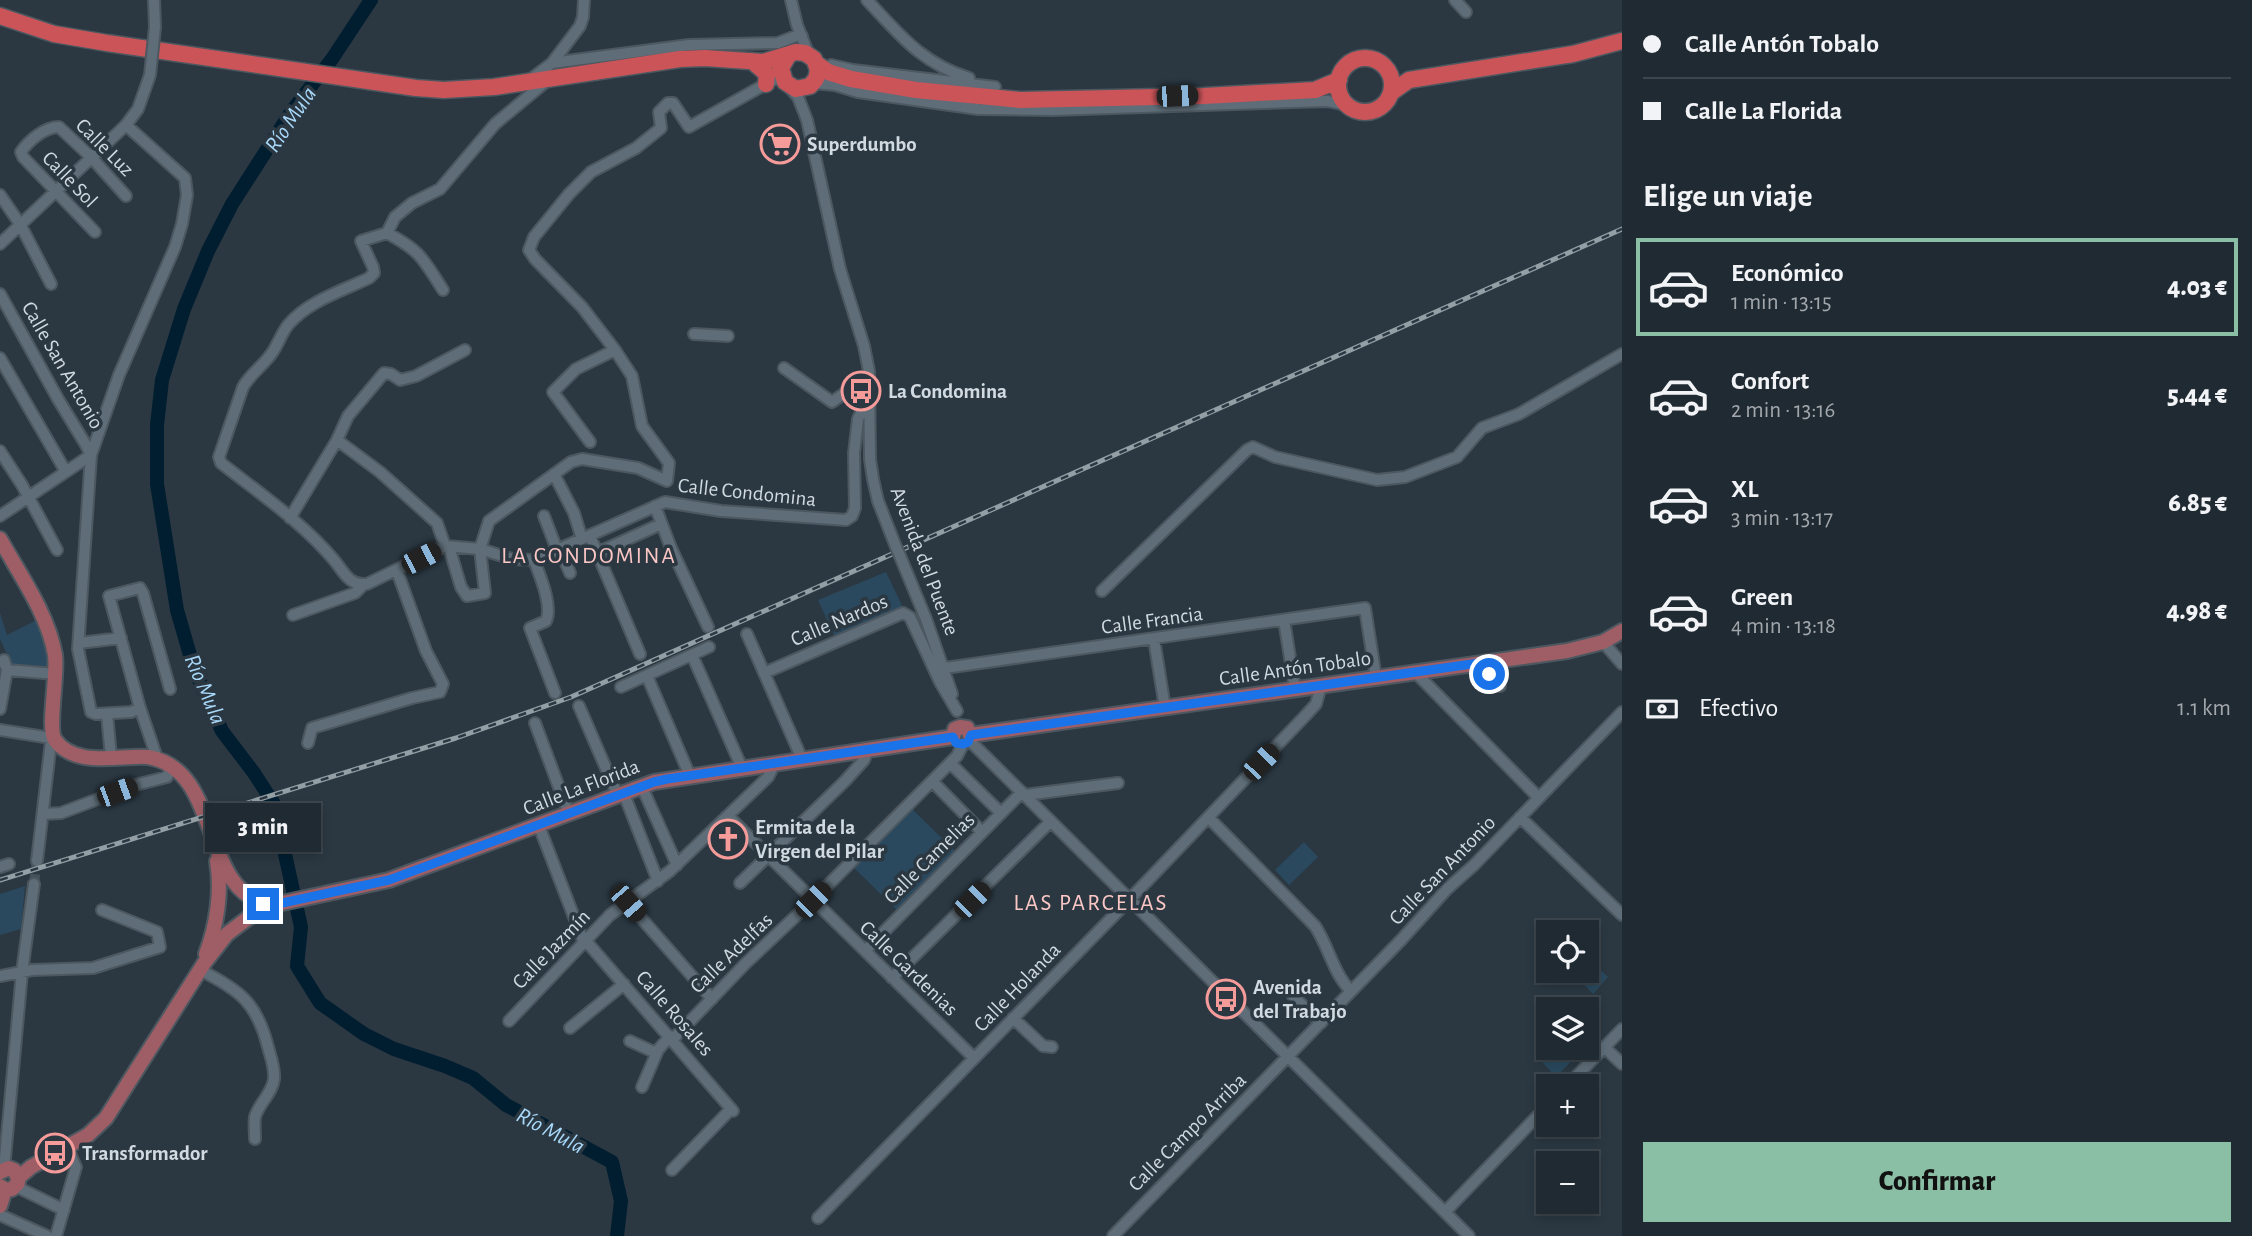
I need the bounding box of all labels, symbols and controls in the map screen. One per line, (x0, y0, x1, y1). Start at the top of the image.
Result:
text: Calle Antón Tobalo (1685, 31, 1879, 57)
water label: Río Mula (261, 83, 321, 157)
car (1156, 85, 1199, 107)
text: Calle La Florida (1685, 98, 1842, 124)
street label: Calle Luz (72, 114, 138, 180)
supermarket icon: Superdumbo (759, 123, 801, 165)
place label: Superdumbo (807, 134, 917, 155)
street label: Calle Sol (38, 147, 101, 212)
text: Elige un viaje (1643, 180, 1813, 212)
icon: car (1647, 256, 1710, 319)
text: Económico (1731, 260, 1844, 286)
text: 4.03 € (2167, 274, 2227, 300)
text: 1 min · 13:15 (1731, 291, 1832, 314)
street label: Calle San Antonio (18, 298, 107, 432)
icon: car (1647, 364, 1710, 427)
text: Confort (1731, 368, 1809, 394)
bus stop icon: La Condomina (840, 370, 882, 412)
place label: La Condomina (888, 381, 1007, 402)
text: 5.44 € (2167, 382, 2227, 408)
text: 2 min · 13:16 (1731, 399, 1835, 422)
icon: car (1647, 472, 1710, 535)
street label: Calle Condomina (677, 475, 817, 510)
text: XL (1731, 476, 1758, 502)
street label: Avenida del Puente (887, 484, 962, 638)
text: 6.85 € (2168, 490, 2227, 516)
text: 3 min · 13:17 (1731, 507, 1833, 530)
car (398, 539, 445, 577)
district label: LA CONDOMINA (501, 545, 677, 568)
icon: car (1647, 580, 1710, 643)
text: Green (1731, 584, 1793, 610)
street label: Calle Nardos (788, 591, 891, 650)
text: 4.98 € (2166, 598, 2227, 624)
street label: Calle Francia (1100, 603, 1204, 638)
text: 4 min · 13:18 (1731, 615, 1836, 638)
street label: Calle Antón Tobalo (1218, 647, 1372, 690)
water label: Río Mula (180, 651, 230, 728)
route start (1473, 658, 1505, 690)
icon: cash (1643, 690, 1681, 728)
text: Efectivo (1699, 695, 1778, 721)
text: 1.1 km (2177, 697, 2231, 720)
car (1239, 740, 1284, 784)
street label: Calle La Florida (520, 756, 643, 819)
car (94, 775, 141, 809)
callout: 3 min (205, 802, 321, 852)
street label: Calle Camelias (880, 809, 979, 908)
street label: Calle San Antonio (1385, 812, 1500, 929)
text: 3 min (238, 816, 288, 839)
place label: Ermita de la Virgen del Pilar (755, 817, 885, 862)
church icon: Ermita de la Virgen del Pilar (707, 818, 749, 860)
car (791, 878, 836, 922)
car (950, 878, 995, 922)
car (607, 880, 650, 926)
route end (247, 888, 279, 920)
district label: LAS PARCELAS (1014, 892, 1168, 915)
street label: Calle Jazmín (509, 906, 594, 993)
street label: Calle Adelfas (686, 909, 777, 997)
street label: Calle Gardenias (856, 917, 962, 1020)
map controls (1536, 920, 1599, 1214)
button: locate (1536, 920, 1599, 983)
street label: Calle Holanda (970, 939, 1065, 1036)
street label: Calle Rosales (632, 967, 717, 1060)
place label: Avenida del Trabajo (1253, 977, 1347, 1022)
bus stop icon: Avenida del Trabajo (1205, 978, 1247, 1020)
button: layers (1536, 997, 1599, 1060)
street label: Calle Campo Arriba (1124, 1069, 1250, 1195)
button: + (1536, 1074, 1599, 1137)
water label: Río Mula (512, 1104, 588, 1159)
bus stop icon: Transformador (34, 1132, 76, 1174)
button: Confirmar (1643, 1142, 2231, 1222)
place label: Transformador (82, 1143, 208, 1164)
button: − (1536, 1151, 1599, 1214)

